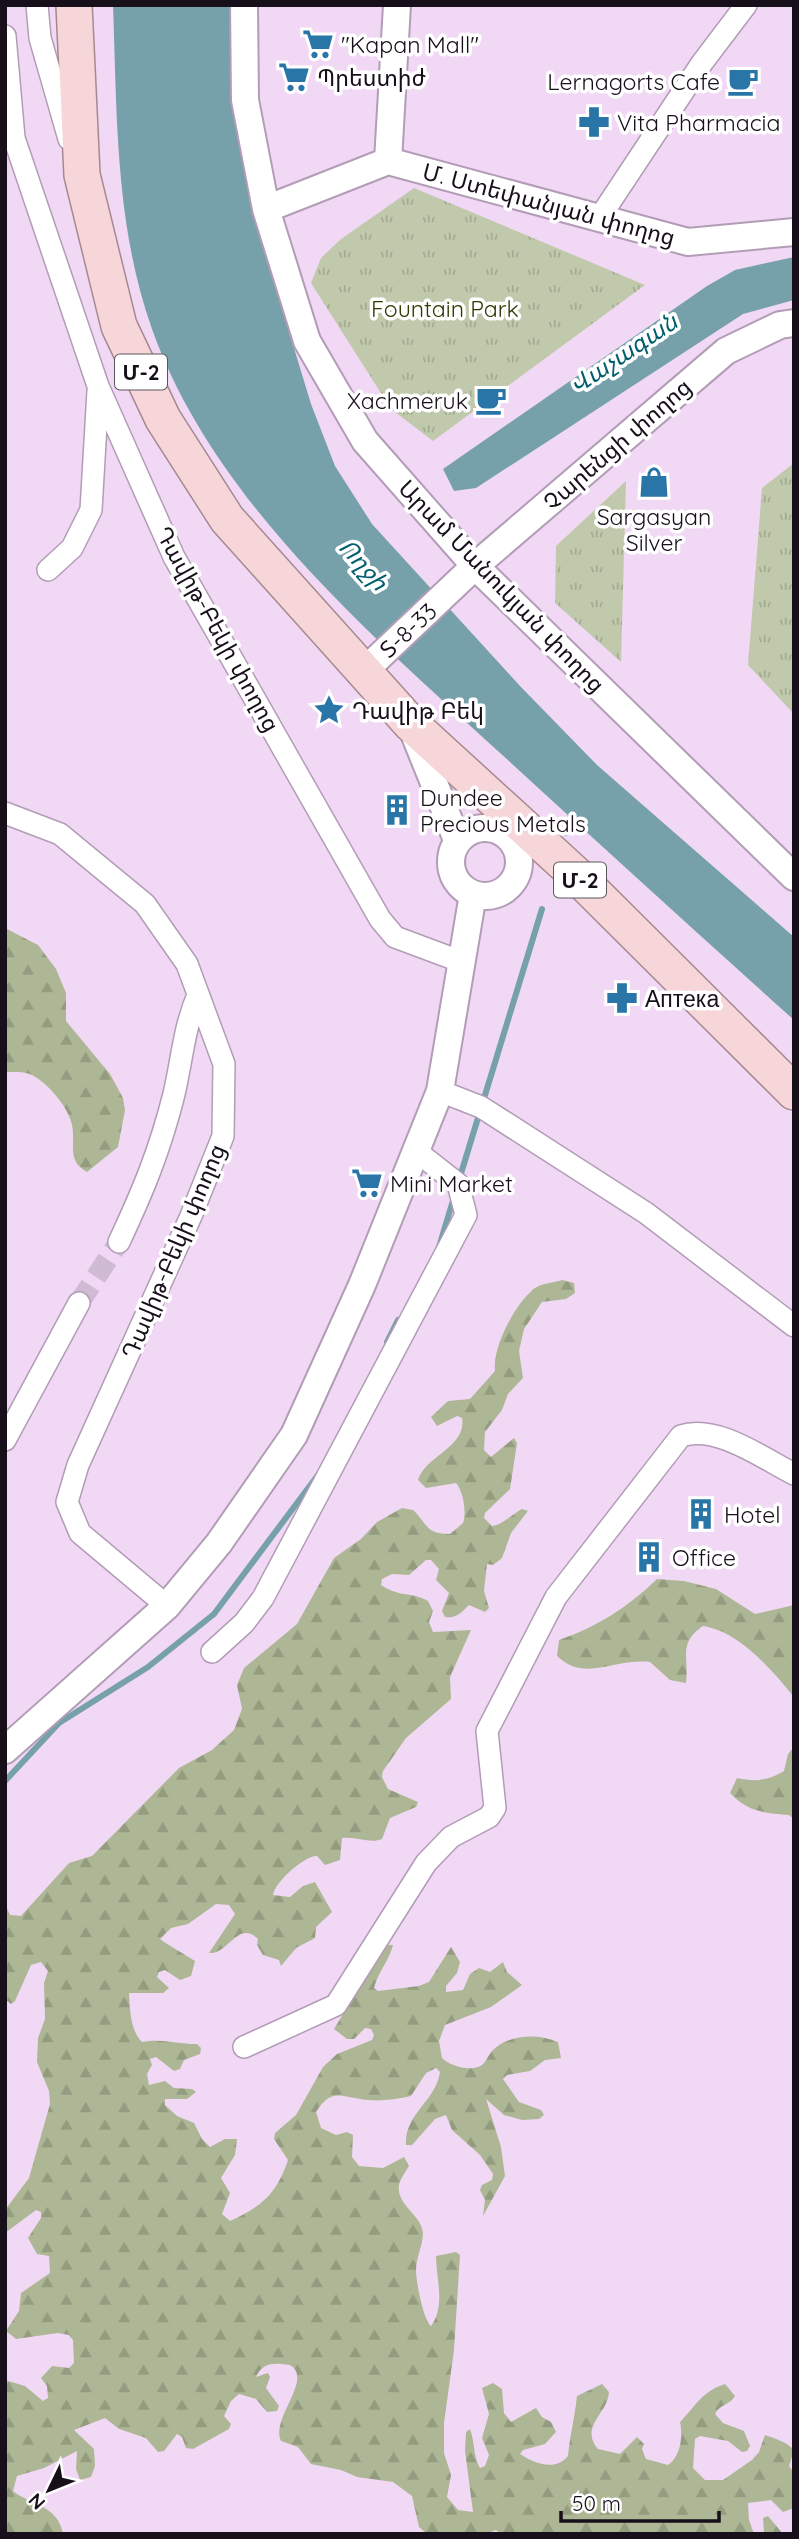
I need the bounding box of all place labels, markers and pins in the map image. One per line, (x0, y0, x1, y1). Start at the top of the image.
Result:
supermarket icon: "Kapan Mall" (301, 27, 335, 61)
place label: "Kapan Mall" (341, 30, 479, 59)
supermarket icon: Պրեստիժ (277, 60, 311, 94)
place label: Պրեստիժ (317, 63, 427, 92)
cafe icon: Lernagorts Cafe (726, 64, 760, 98)
place label: Lernagorts Cafe (547, 67, 720, 96)
pharmacy icon: Vita Pharmacia (577, 105, 611, 139)
place label: Vita Pharmacia (617, 108, 780, 137)
cafe icon: Xachmeruk (474, 383, 508, 417)
place label: Xachmeruk (347, 386, 468, 415)
shop icon: Sargasyan Silver (637, 465, 671, 499)
place label: Sargasyan Silver (597, 502, 711, 557)
place icon: Դավիթ Բեկ (312, 693, 346, 727)
place label: Դավիթ Բեկ (352, 696, 484, 725)
place label: Dundee Precious Metals (420, 783, 586, 838)
building icon: Dundee Precious Metals (380, 793, 414, 827)
pharmacy icon: Аптека (605, 981, 639, 1015)
place label: Аптека (645, 984, 719, 1013)
supermarket icon: Mini Market (350, 1166, 384, 1200)
place label: Mini Market (390, 1169, 513, 1198)
building icon: Hotel (684, 1497, 718, 1531)
place label: Hotel (724, 1500, 780, 1529)
building icon: Office (632, 1540, 666, 1574)
place label: Office (672, 1543, 736, 1572)

